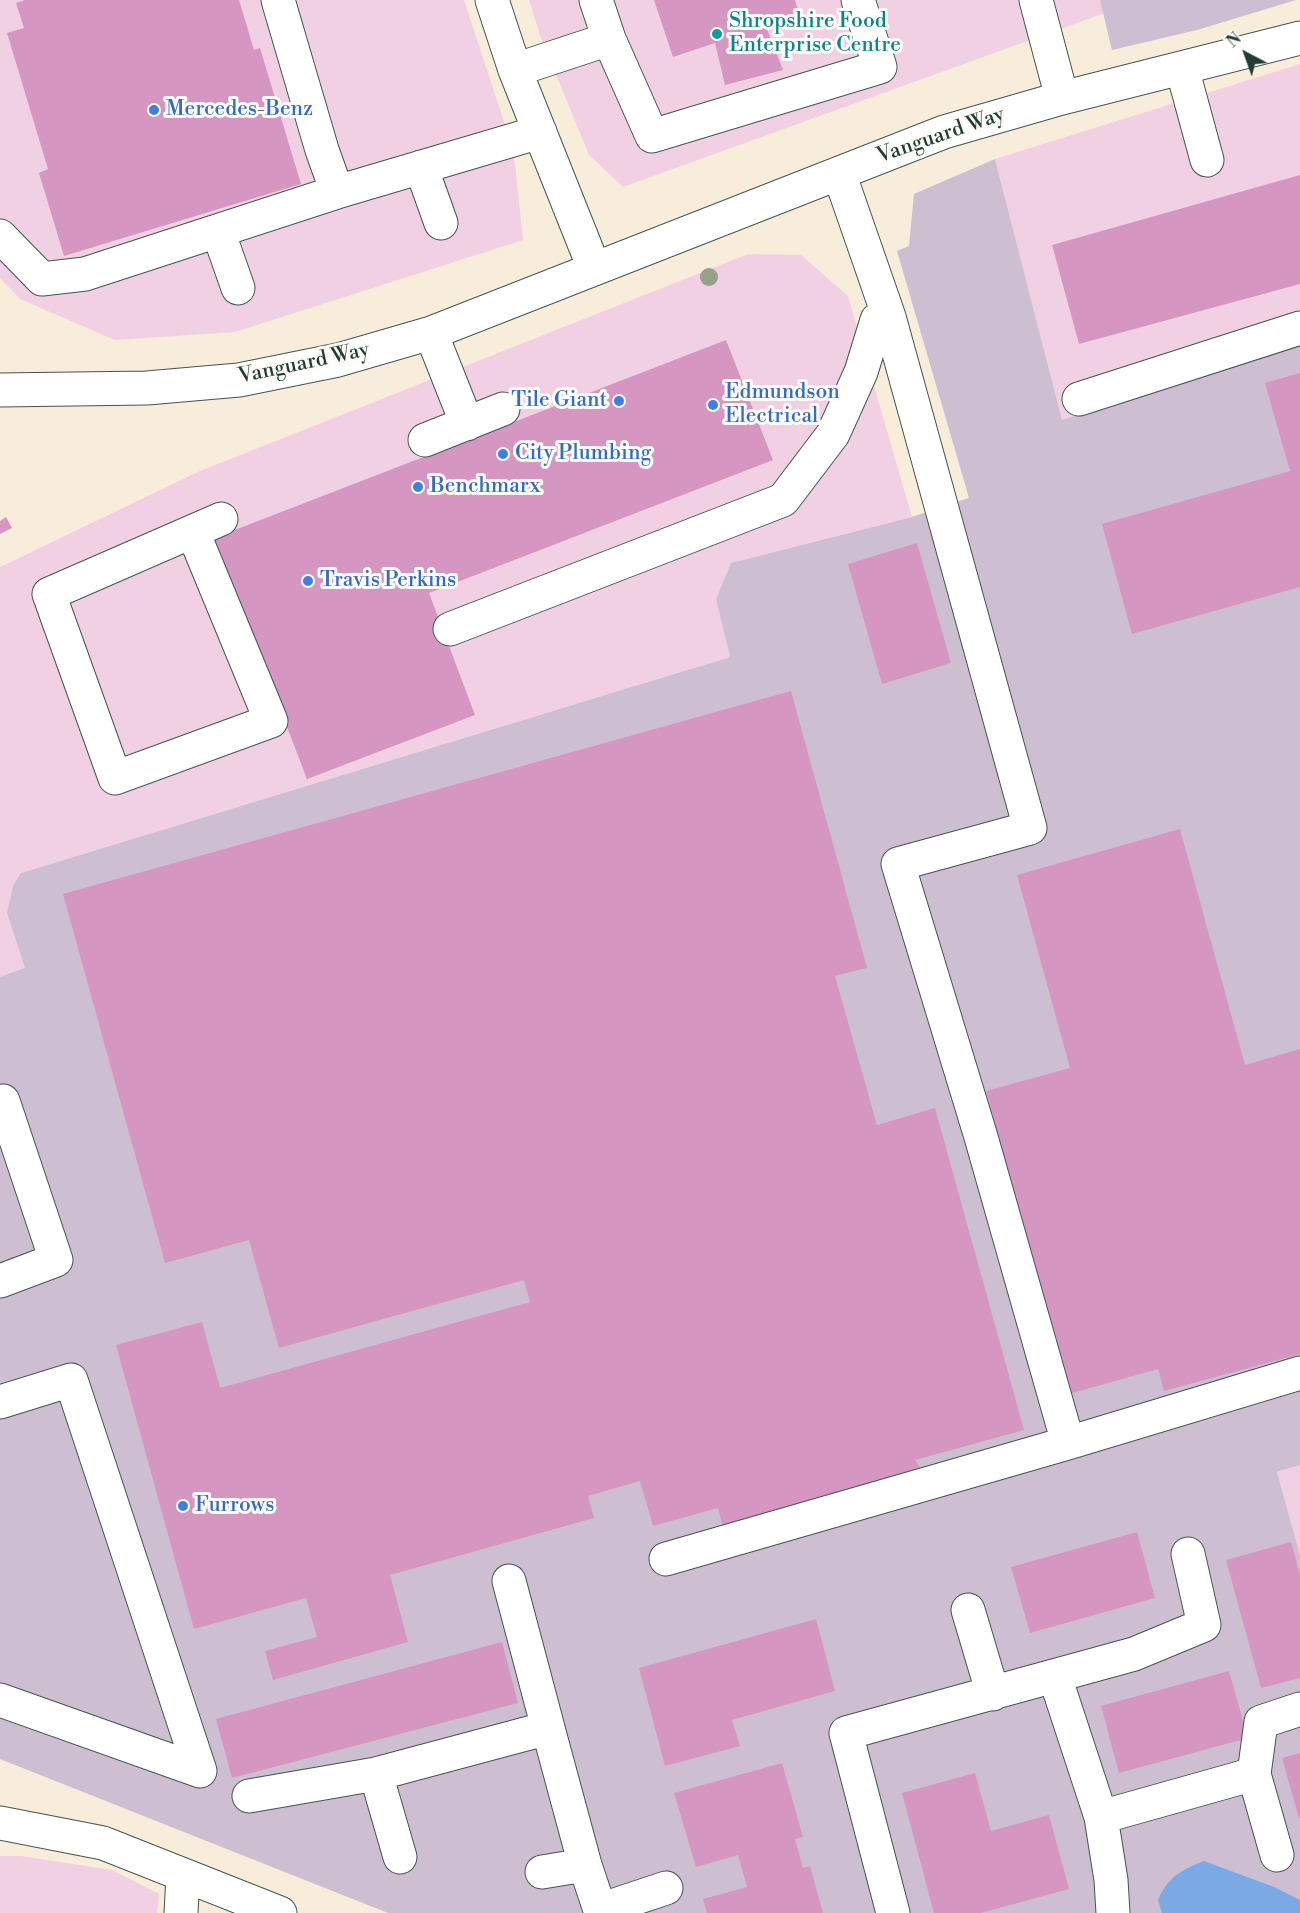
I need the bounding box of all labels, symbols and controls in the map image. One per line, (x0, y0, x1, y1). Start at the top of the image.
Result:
place label: Shropshire Food Enterprise Centre (729, 9, 901, 59)
north arrow (1216, 24, 1276, 84)
marker: Shropshire Food Enterprise Centre (710, 27, 724, 41)
text: N (1223, 29, 1246, 52)
place label: Mercedes-Benz (166, 97, 313, 123)
street label: Vanguard Way (874, 102, 1008, 170)
marker: Mercedes-Benz (147, 103, 161, 117)
street label: Vanguard Way (236, 338, 372, 390)
place label: Edmundson Electrical (725, 380, 840, 430)
place label: Tile Giant (511, 388, 607, 414)
marker: Tile Giant (612, 394, 626, 408)
marker: Edmundson Electrical (706, 398, 720, 412)
place label: City Plumbing (515, 441, 651, 467)
marker: City Plumbing (496, 447, 510, 461)
place label: Benchmarx (430, 474, 540, 500)
marker: Benchmarx (411, 480, 425, 494)
place label: Travis Perkins (320, 568, 456, 594)
marker: Travis Perkins (301, 574, 315, 588)
place label: Furrows (195, 1493, 274, 1519)
marker: Furrows (176, 1499, 190, 1513)

